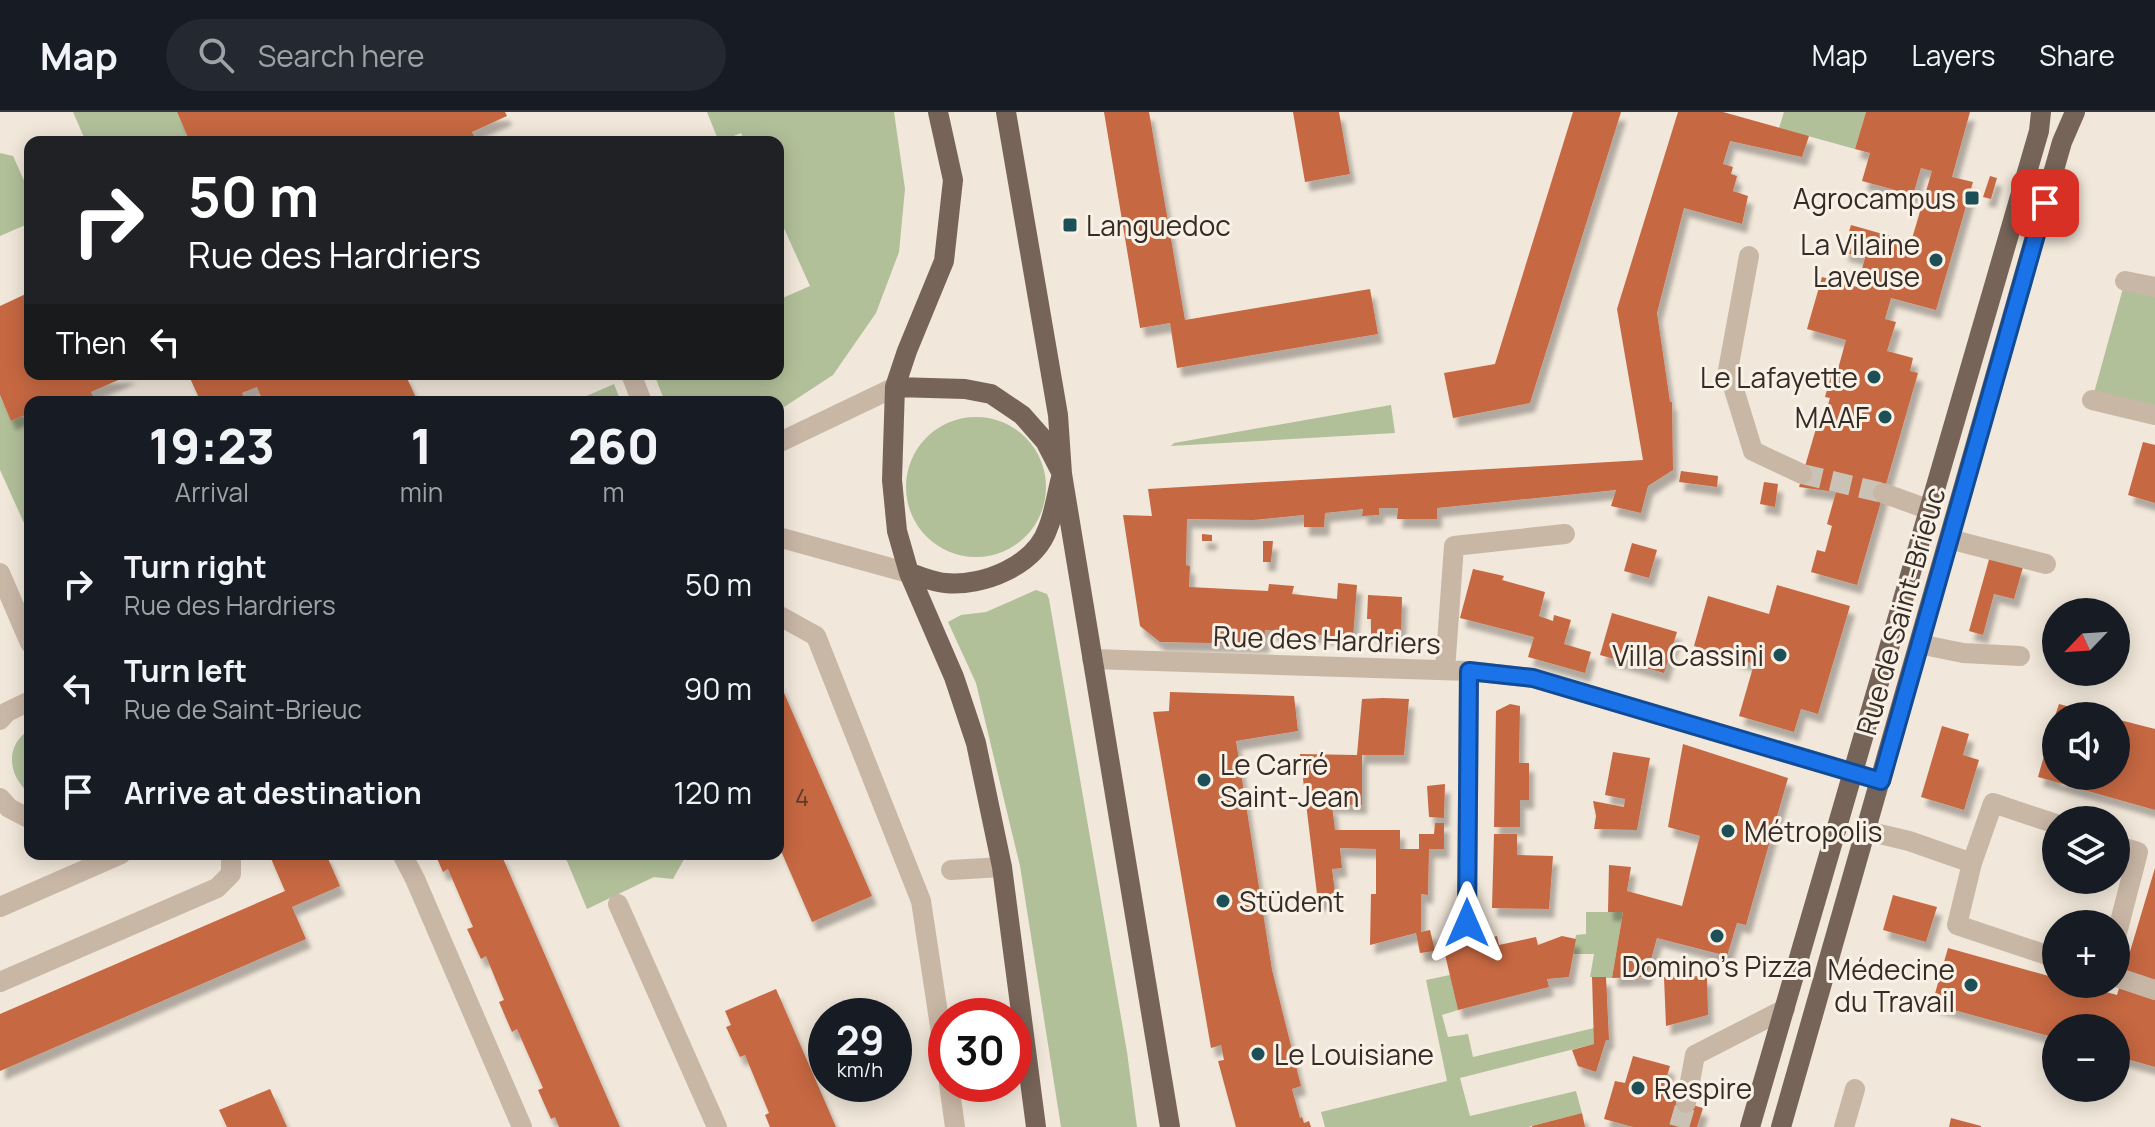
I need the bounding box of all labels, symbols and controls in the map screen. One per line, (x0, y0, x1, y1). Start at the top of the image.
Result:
search box (166, 19, 726, 91)
text: Map (40, 29, 118, 81)
icon: search (194, 33, 238, 77)
text: Search here (258, 35, 425, 76)
text: Map (1812, 36, 1868, 74)
text: Layers (1912, 36, 1995, 74)
text: Share (2039, 36, 2115, 74)
text: 50 m (188, 157, 319, 234)
icon: right (56, 168, 160, 272)
pin (2011, 169, 2079, 237)
place label: Agrocampus (1793, 179, 1956, 217)
icon: arrive (2023, 181, 2067, 225)
marker: Agrocampus (1963, 189, 1981, 207)
place label: Languedoc (1086, 206, 1231, 244)
marker: Languedoc (1061, 216, 1079, 234)
place label: La Vilaine Laveuse (1800, 225, 1920, 295)
text: Rue des Hardriers (188, 230, 481, 279)
marker: La Vilaine Laveuse (1927, 251, 1945, 269)
icon: left (143, 320, 187, 364)
text: Then (56, 322, 127, 363)
place label: Le Lafayette (1700, 358, 1858, 396)
marker: Le Lafayette (1865, 368, 1883, 386)
place label: MAAF (1795, 398, 1869, 436)
marker: MAAF (1876, 408, 1894, 426)
text: 19:23 (149, 413, 275, 478)
text: 1 (411, 413, 432, 478)
text: 260 (568, 413, 659, 478)
text: Arrival (175, 474, 249, 510)
text: min (400, 474, 443, 510)
text: m (603, 474, 625, 510)
street label: Rue de Saint-Brieuc (1846, 483, 1954, 739)
text: Turn right (124, 546, 267, 587)
icon: right (56, 562, 100, 606)
text: 50 m (685, 564, 752, 605)
text: Rue des Hardriers (124, 587, 336, 623)
north arrow (2042, 598, 2130, 686)
map controls (2042, 598, 2130, 1102)
street label: Rue des Hardriers (1212, 616, 1442, 662)
place label: Villa Cassini (1612, 636, 1764, 674)
marker: Villa Cassini (1771, 646, 1789, 664)
text: Turn left (124, 650, 247, 691)
icon: left (56, 666, 100, 710)
text: 90 m (684, 668, 752, 709)
text: Rue de Saint-Brieuc (124, 691, 362, 727)
button: sound (2042, 702, 2130, 790)
place label: Le Carré Saint-Jean (1220, 745, 1359, 815)
icon: arrive (56, 770, 100, 814)
marker: Le Carré Saint-Jean (1195, 771, 1213, 789)
text: Arrive at destination (124, 772, 422, 813)
text: 120 m (673, 772, 752, 813)
house number: 4 (795, 780, 809, 813)
button: layers (2042, 806, 2130, 894)
place label: Métropolis (1744, 812, 1882, 850)
marker: Métropolis (1719, 822, 1737, 840)
position arrow (1425, 881, 1509, 965)
place label: Stüdent (1239, 882, 1345, 920)
marker: Stüdent (1214, 892, 1232, 910)
button: + (2042, 910, 2130, 998)
marker: Domino's Pizza (1708, 927, 1726, 945)
place label: Domino's Pizza (1622, 947, 1812, 985)
place label: Médecine du Travail (1828, 950, 1955, 1020)
marker: Médecine du Travail (1962, 976, 1980, 994)
speed limit sign: 30 (928, 998, 1032, 1102)
text: 29 (836, 1012, 884, 1067)
button: − (2042, 1014, 2130, 1102)
place label: Le Louisiane (1274, 1035, 1434, 1073)
marker: Le Louisiane (1249, 1045, 1267, 1063)
text: km/h (837, 1056, 883, 1083)
place label: Respire (1654, 1069, 1752, 1107)
marker: Respire (1629, 1079, 1647, 1097)

